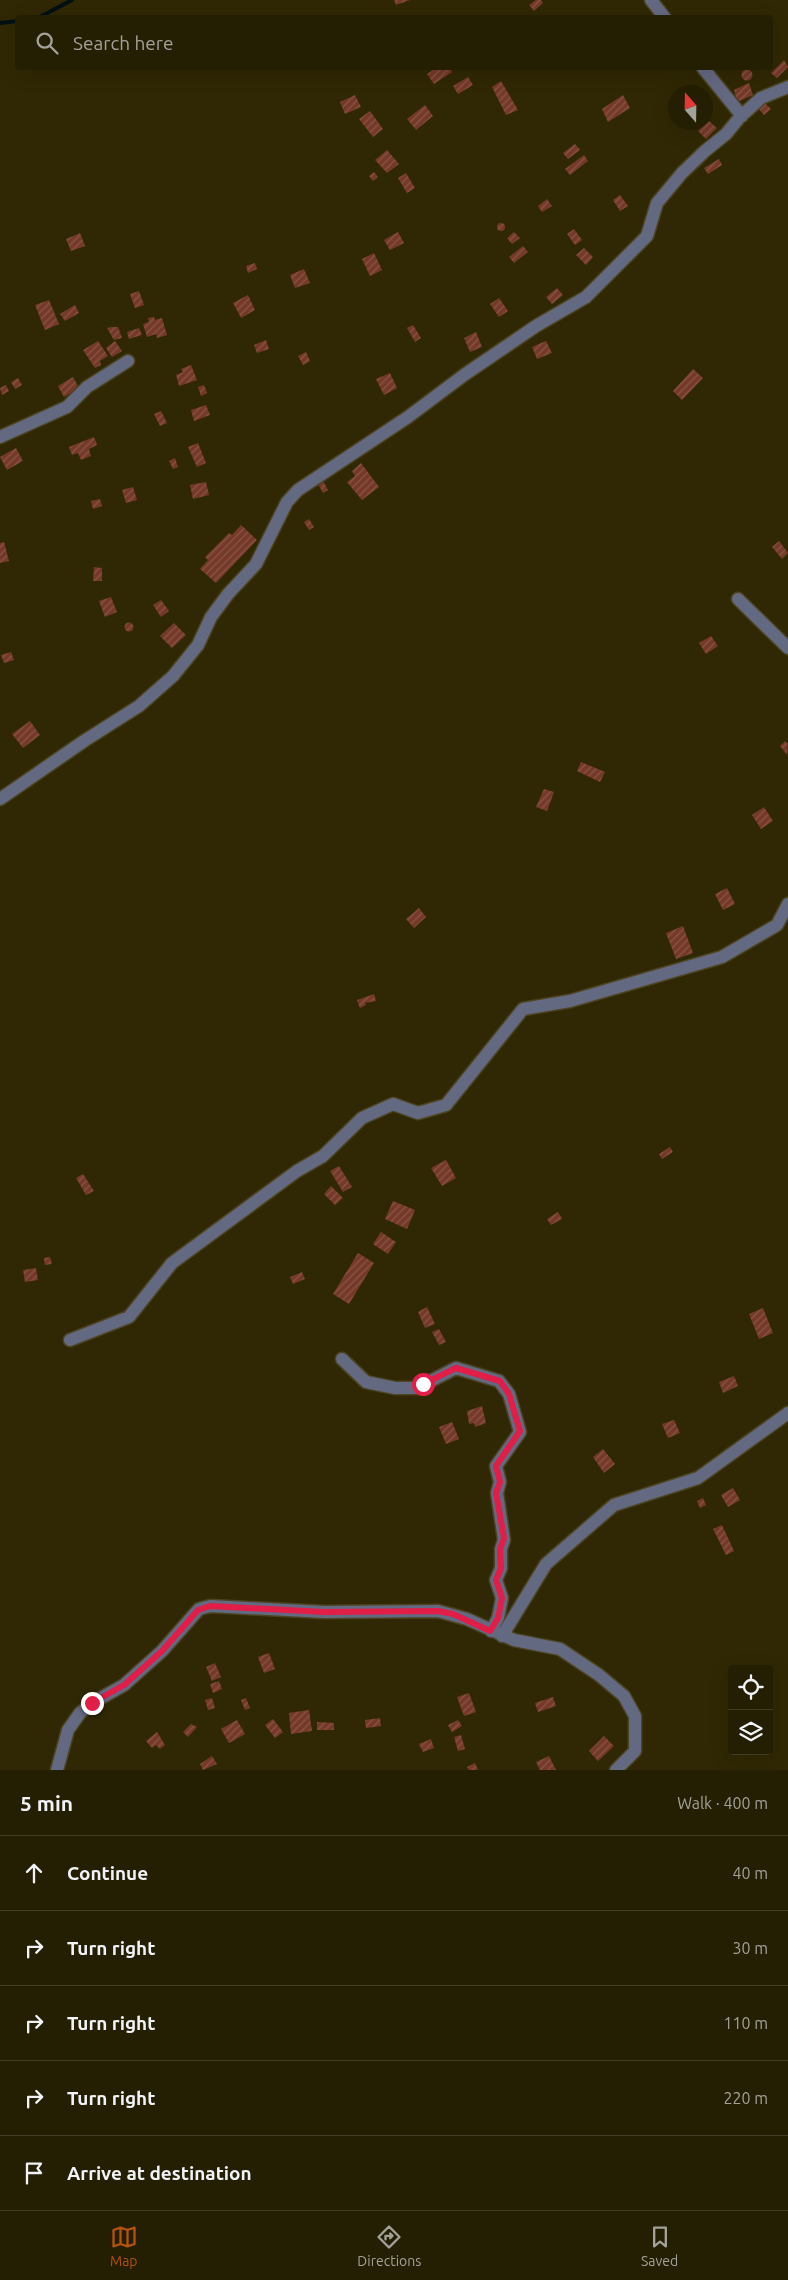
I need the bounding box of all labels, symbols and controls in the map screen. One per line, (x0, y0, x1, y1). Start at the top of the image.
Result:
search box (15, 15, 773, 70)
icon: search (33, 29, 61, 57)
text: Search here (73, 32, 173, 54)
north arrow (668, 85, 713, 130)
route start (412, 1373, 435, 1396)
map controls (728, 1665, 773, 1755)
button: locate (728, 1665, 773, 1710)
route end (81, 1692, 104, 1715)
button: layers (728, 1710, 773, 1755)
text: 5 min (20, 1791, 73, 1815)
text: Walk · 400 m (677, 1794, 768, 1812)
icon: ahead (20, 1859, 48, 1887)
text: Continue (67, 1862, 148, 1884)
text: 40 m (732, 1864, 768, 1882)
icon: right (20, 1934, 48, 1962)
text: Turn right (67, 1937, 155, 1959)
text: 30 m (732, 1939, 768, 1957)
icon: right (20, 2009, 48, 2037)
text: Turn right (67, 2012, 155, 2034)
text: 110 m (723, 2014, 768, 2032)
icon: right (20, 2084, 48, 2112)
text: Turn right (67, 2087, 155, 2109)
text: 220 m (723, 2089, 768, 2107)
icon: arrive (20, 2159, 48, 2187)
text: Arrive at destination (67, 2162, 252, 2184)
tab: Map (110, 2223, 138, 2269)
tab: Directions (357, 2223, 421, 2269)
tab: Saved (641, 2223, 678, 2269)

